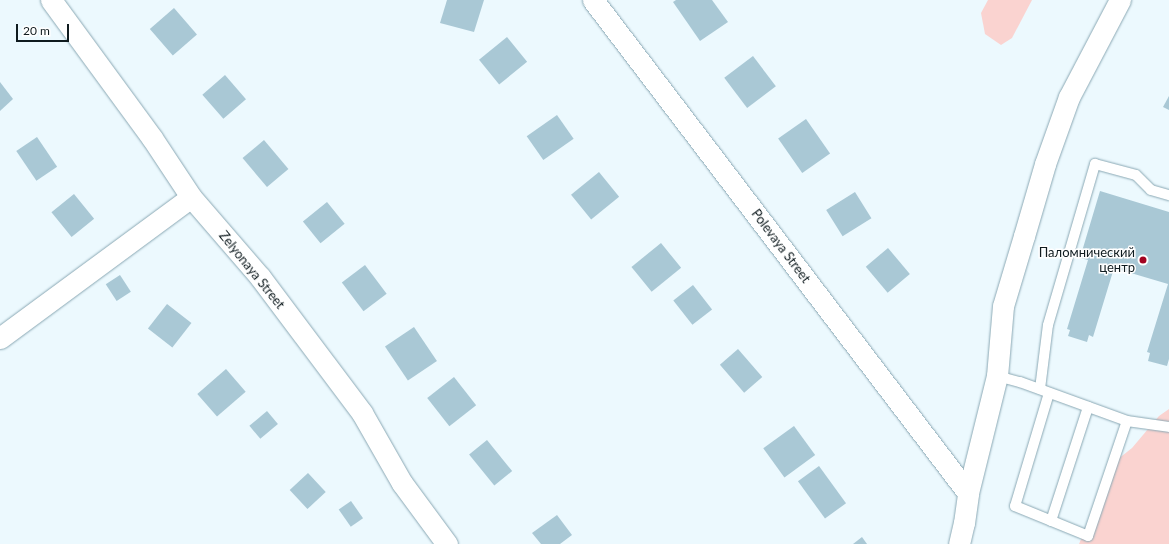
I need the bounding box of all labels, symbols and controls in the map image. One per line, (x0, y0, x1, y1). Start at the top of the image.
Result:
scale bar (18, 16, 71, 42)
text: 20 m (23, 23, 50, 38)
street label: Polevaya Street (748, 206, 814, 286)
street label: Zelyonaya Street (216, 228, 288, 312)
place label: Паломнический центр (1039, 245, 1135, 276)
marker: Паломнический центр (1138, 255, 1148, 265)

